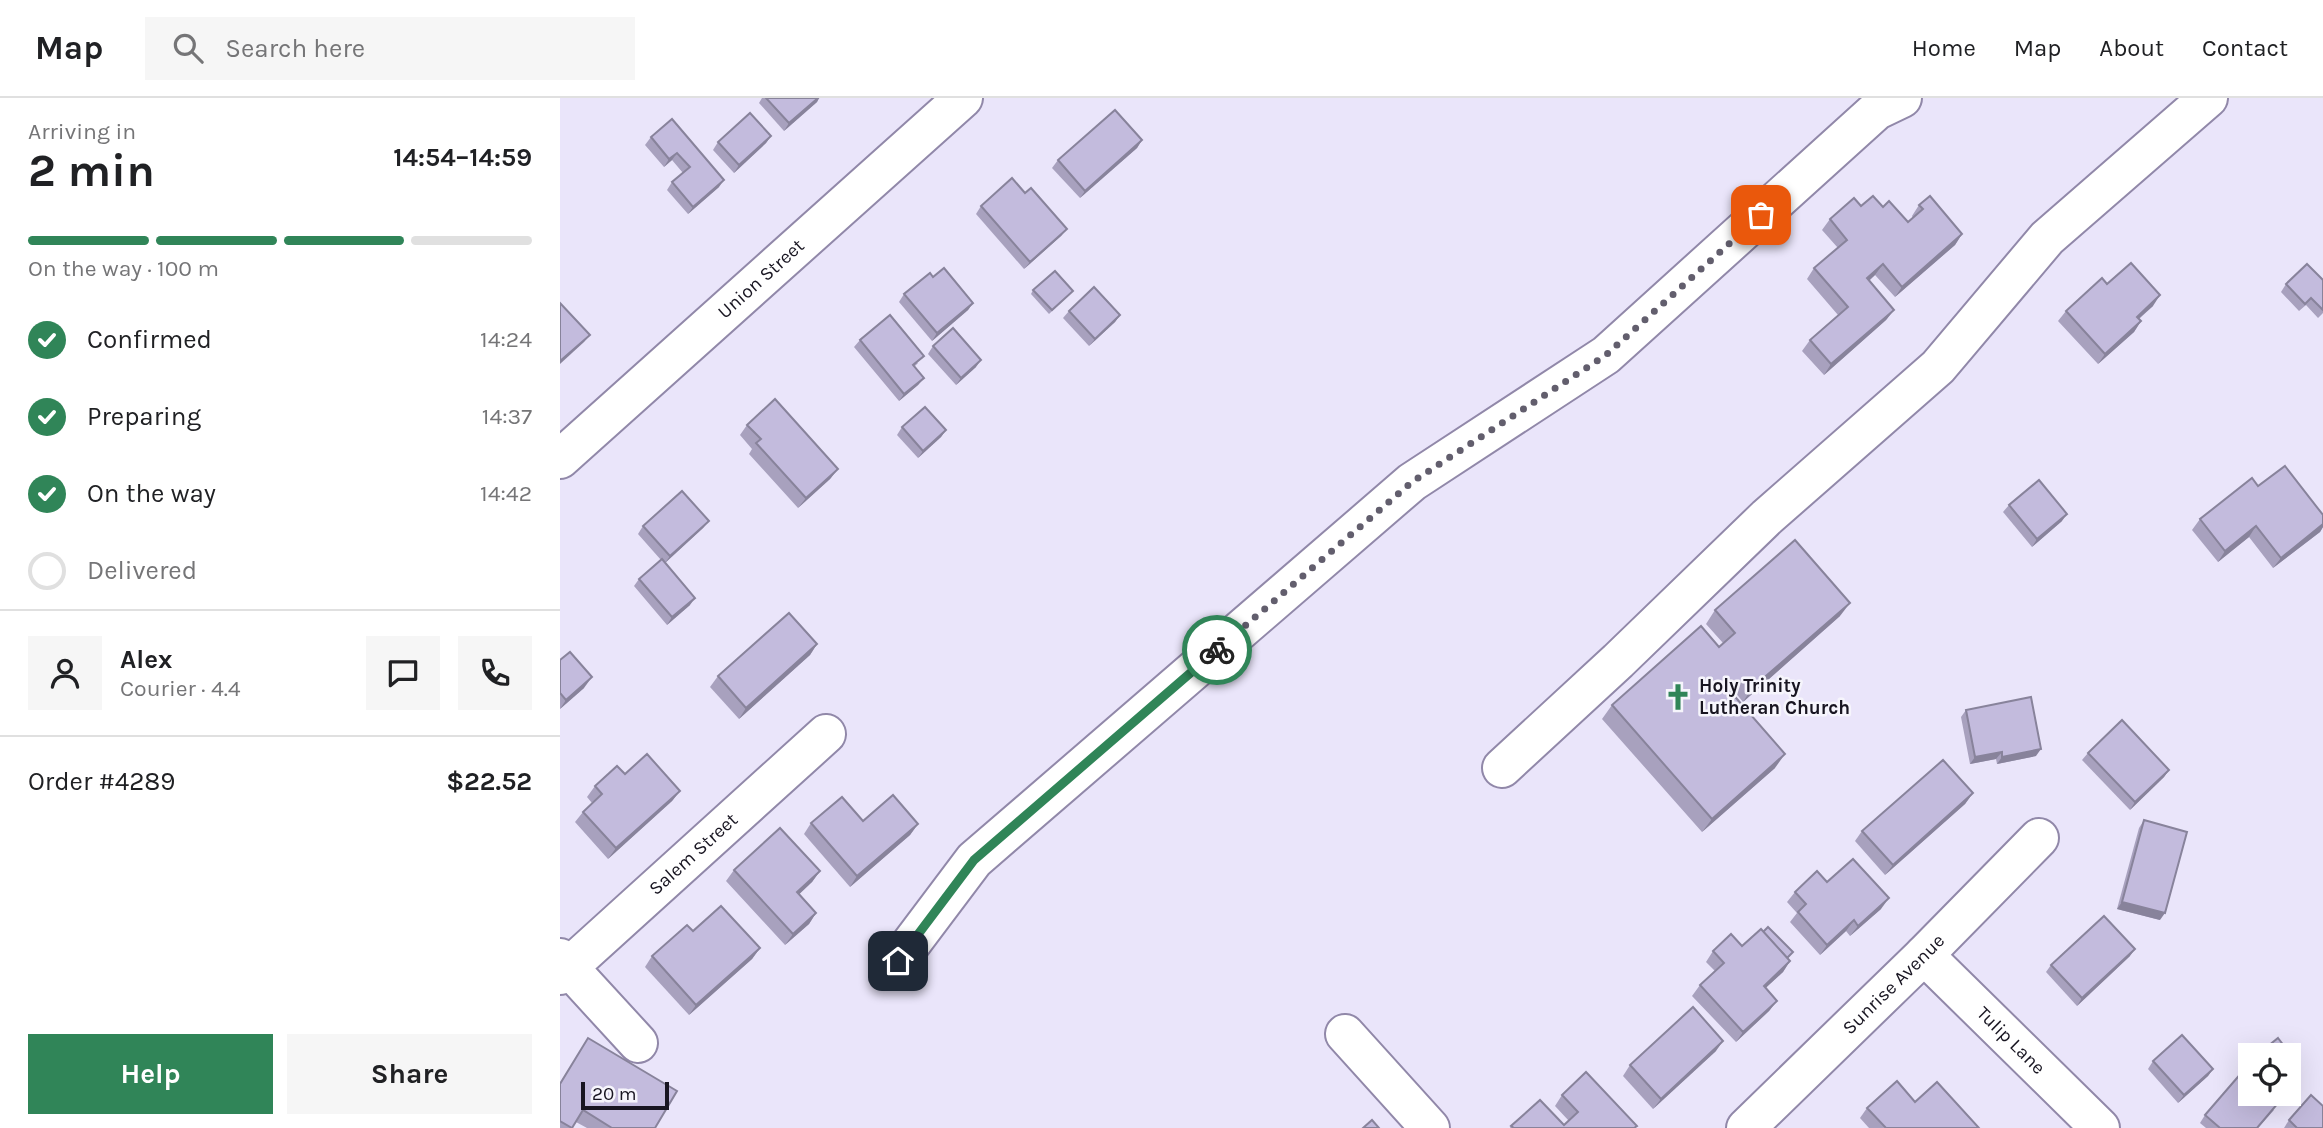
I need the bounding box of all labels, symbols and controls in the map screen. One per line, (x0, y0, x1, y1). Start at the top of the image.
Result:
search box (145, 17, 635, 80)
text: Map (35, 29, 103, 67)
icon: search (169, 29, 207, 67)
text: Search here (225, 33, 365, 64)
text: Home (1912, 34, 1976, 62)
text: Map (2014, 34, 2061, 62)
text: About (2099, 34, 2164, 62)
text: Contact (2202, 34, 2288, 62)
text: Arriving in (28, 118, 136, 145)
text: 14:54–14:59 (393, 142, 532, 173)
text: 2 min (28, 144, 155, 198)
pin (1731, 185, 1791, 245)
icon: bag (1742, 196, 1780, 234)
street label: Union Street (713, 235, 809, 323)
text: On the way · 100 m (28, 255, 219, 282)
icon: check (28, 321, 66, 359)
text: Confirmed (87, 324, 212, 355)
text: 14:24 (480, 326, 532, 353)
icon: check (28, 398, 66, 436)
text: Preparing (87, 401, 201, 432)
text: 14:37 (482, 403, 532, 430)
icon: check (28, 475, 66, 513)
text: On the way (87, 478, 216, 509)
text: 14:42 (480, 480, 532, 507)
text: Delivered (87, 555, 197, 586)
courier (1182, 615, 1252, 685)
icon: bike (1198, 631, 1236, 669)
button: person (28, 636, 102, 710)
button: chat (366, 636, 440, 710)
button: phone (458, 636, 532, 710)
text: Alex (120, 644, 172, 675)
text: Courier · 4.4 (120, 675, 241, 702)
place label: Holy Trinity Lutheran Church (1699, 675, 1850, 719)
church icon: Holy Trinity Lutheran Church (1663, 682, 1693, 712)
text: Order #4289 (28, 766, 175, 797)
text: $22.52 (446, 766, 532, 797)
street label: Salem Street (645, 809, 742, 900)
street label: Sunrise Avenue (1838, 930, 1949, 1039)
pin (868, 931, 928, 991)
icon: home (879, 942, 917, 980)
street label: Tulip Lane (1972, 1002, 2050, 1079)
button: Help (28, 1034, 273, 1114)
button: Share (287, 1034, 532, 1114)
map controls (2238, 1043, 2301, 1106)
button: locate (2238, 1043, 2301, 1106)
scale bar (581, 1079, 668, 1111)
text: 20 m (592, 1083, 637, 1105)

